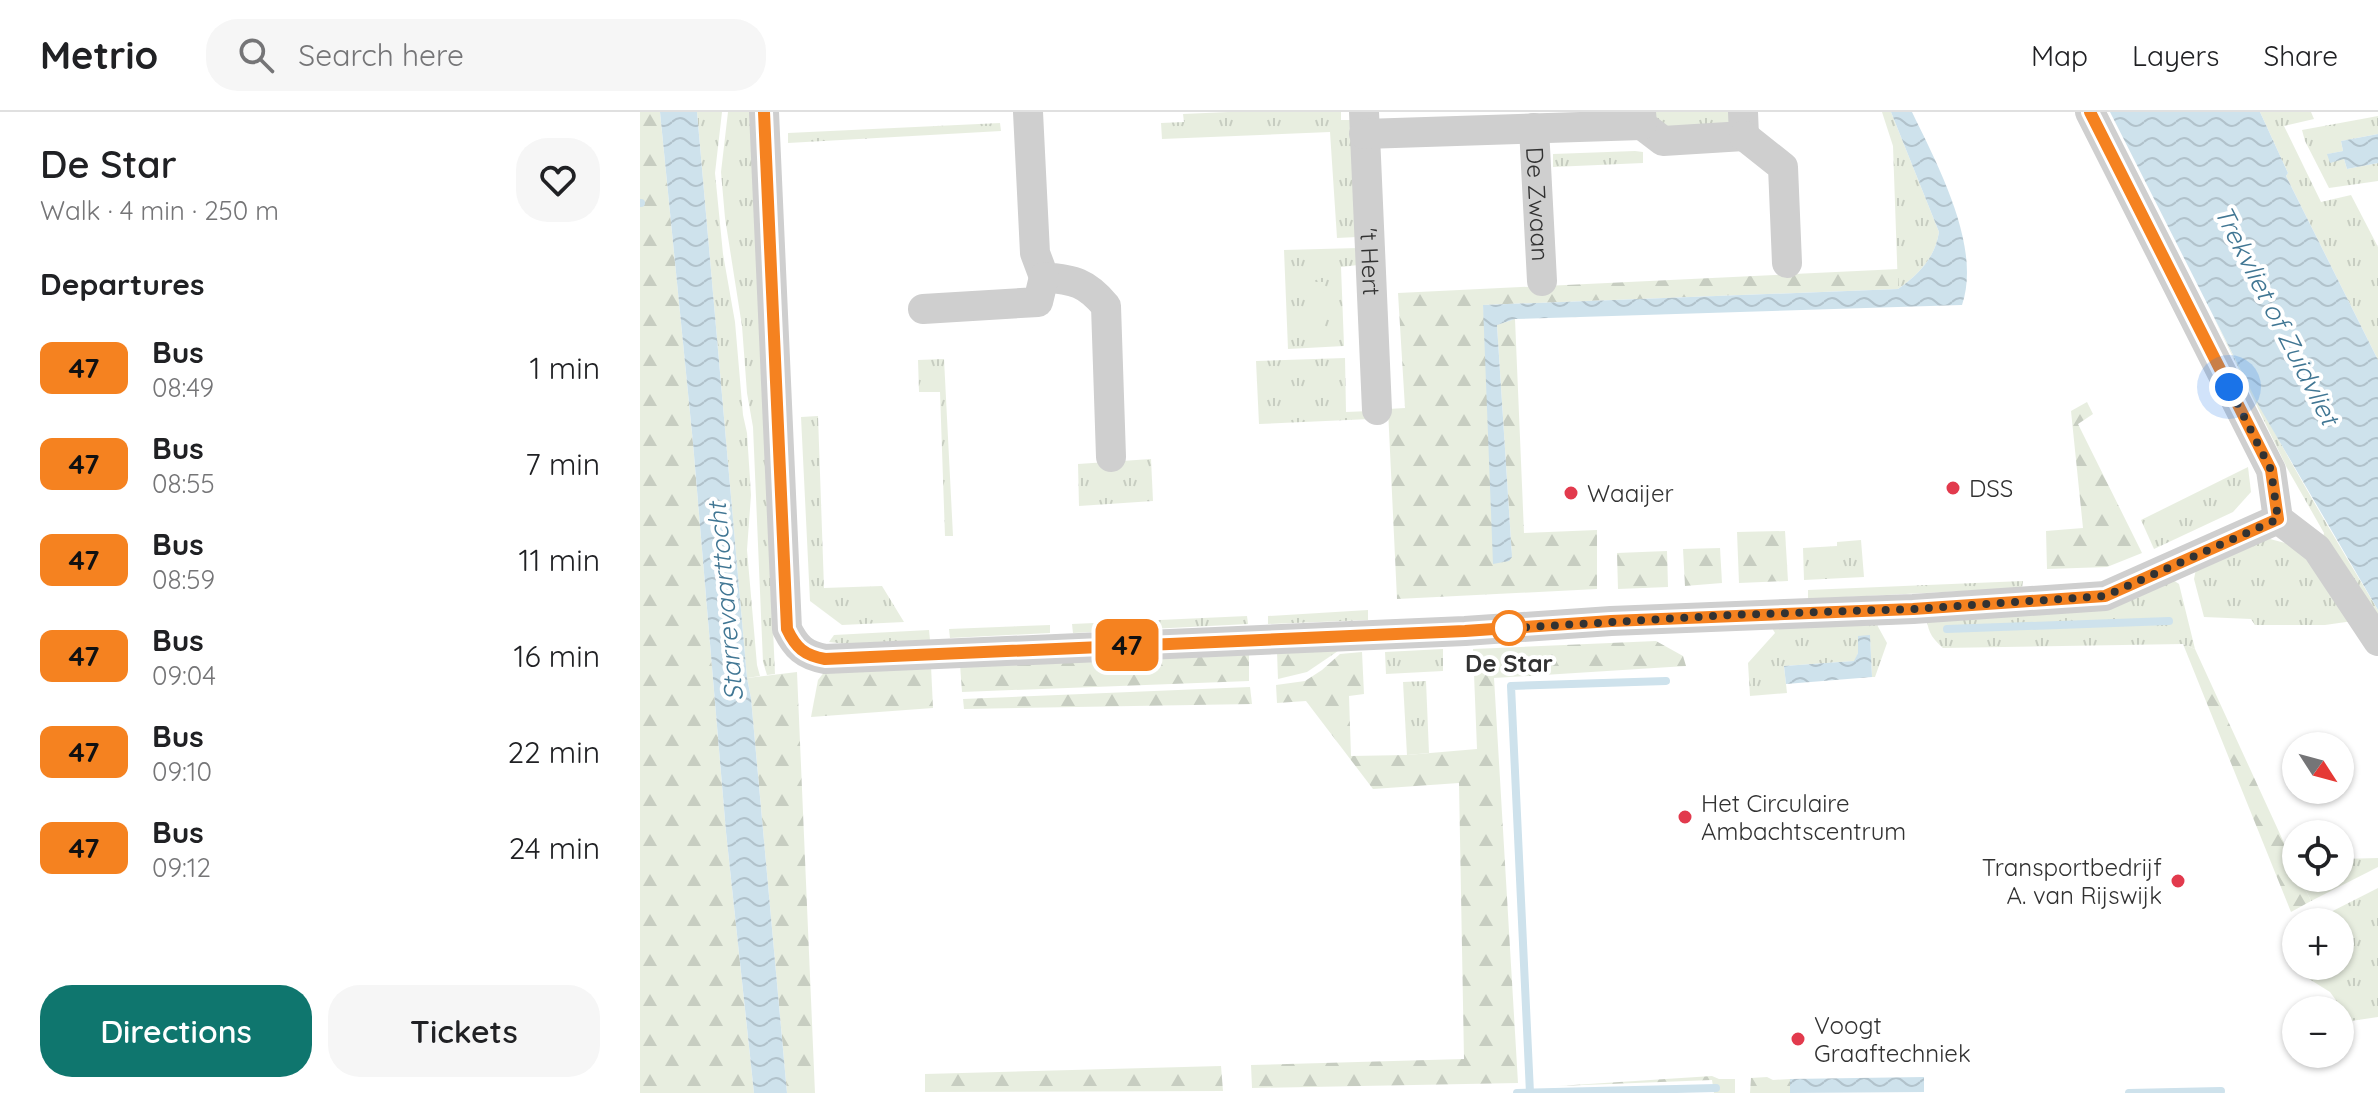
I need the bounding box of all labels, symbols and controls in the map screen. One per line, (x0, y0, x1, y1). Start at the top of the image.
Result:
search box (206, 19, 766, 91)
text: Metrio (40, 31, 158, 79)
icon: search (234, 33, 278, 77)
text: Search here (298, 36, 464, 74)
text: Map (2031, 38, 2088, 73)
text: Layers (2132, 38, 2219, 73)
text: Share (2263, 38, 2338, 73)
button: heart (516, 138, 600, 222)
text: De Star (40, 140, 177, 188)
street label: De Zwaan (1520, 146, 1556, 262)
text: Walk · 4 min · 250 m (40, 194, 279, 227)
water label: Trekvliet of Zuidvliet (2207, 200, 2348, 433)
street label: 't Hert (1354, 227, 1387, 296)
text: Departures (40, 265, 205, 303)
text: Bus (152, 333, 204, 371)
text: 1 min (530, 349, 600, 387)
text: 47 (69, 350, 100, 385)
your location (2209, 367, 2249, 407)
text: 08:49 (152, 371, 214, 404)
text: Bus (152, 429, 204, 467)
text: 7 min (525, 445, 600, 483)
text: 47 (69, 446, 100, 481)
text: 08:55 (152, 467, 215, 500)
place label: DSS (1969, 473, 2013, 503)
place label: Waaijer (1587, 478, 1674, 508)
marker: DSS (1944, 479, 1962, 497)
marker: Waaijer (1562, 484, 1580, 502)
water label: Starrevaarttocht (700, 498, 750, 703)
text: Bus (152, 525, 204, 563)
text: 11 min (518, 541, 600, 579)
text: 47 (69, 542, 100, 577)
text: 08:59 (152, 563, 215, 596)
marker: De Star (1492, 611, 1526, 645)
line badge: 47 (1091, 619, 1163, 671)
text: Bus (152, 621, 204, 659)
text: 47 (1112, 627, 1143, 662)
text: 16 min (513, 637, 600, 675)
text: 47 (69, 638, 100, 673)
place label: De Star (1465, 648, 1553, 678)
text: 09:04 (152, 659, 216, 692)
text: Bus (152, 717, 204, 755)
north arrow (2282, 732, 2354, 804)
map controls (2282, 732, 2354, 1068)
text: 22 min (507, 733, 600, 771)
text: 47 (69, 734, 100, 769)
text: 09:10 (152, 755, 212, 788)
place label: Het Circulaire Ambachtscentrum (1701, 788, 1906, 846)
marker: Het Circulaire Ambachtscentrum (1676, 808, 1694, 826)
text: Bus (152, 813, 204, 851)
button: locate (2282, 820, 2354, 892)
text: 24 min (509, 829, 600, 867)
text: 47 (69, 830, 100, 865)
text: 09:12 (152, 851, 211, 884)
place label: Transportbedrijf A. van Rijswijk (1982, 852, 2162, 910)
marker: Transportbedrijf A. van Rijswijk (2169, 872, 2187, 890)
button: + (2282, 908, 2354, 980)
button: Directions (40, 985, 312, 1077)
button: Tickets (328, 985, 600, 1077)
button: − (2282, 996, 2354, 1068)
place label: Voogt Graaftechniek (1814, 1010, 1971, 1068)
marker: Voogt Graaftechniek (1789, 1030, 1807, 1048)

